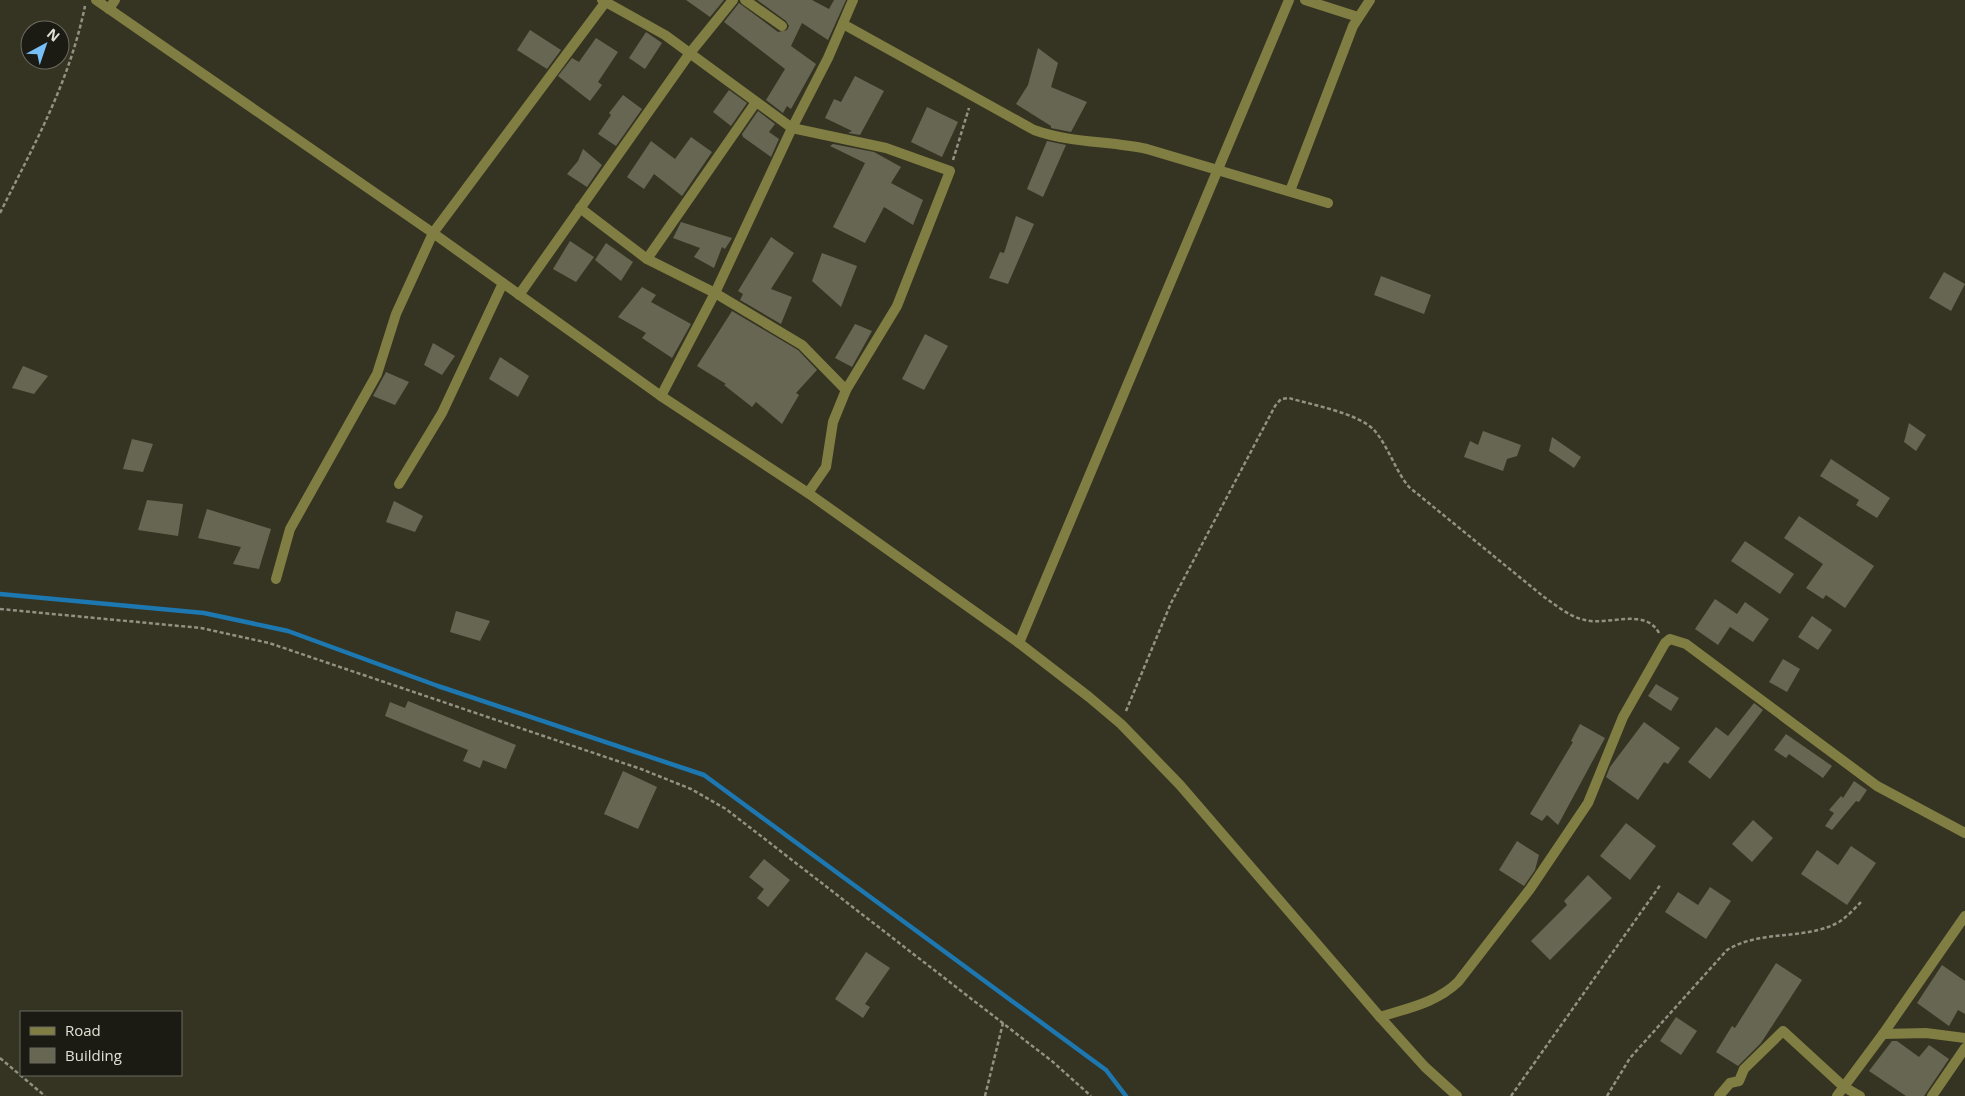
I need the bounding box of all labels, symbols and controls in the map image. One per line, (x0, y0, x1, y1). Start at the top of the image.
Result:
north arrow (20, 20, 70, 70)
text: N (43, 24, 64, 46)
legend (20, 1011, 182, 1076)
text: Road (65, 1020, 101, 1040)
text: Building (65, 1045, 122, 1065)

